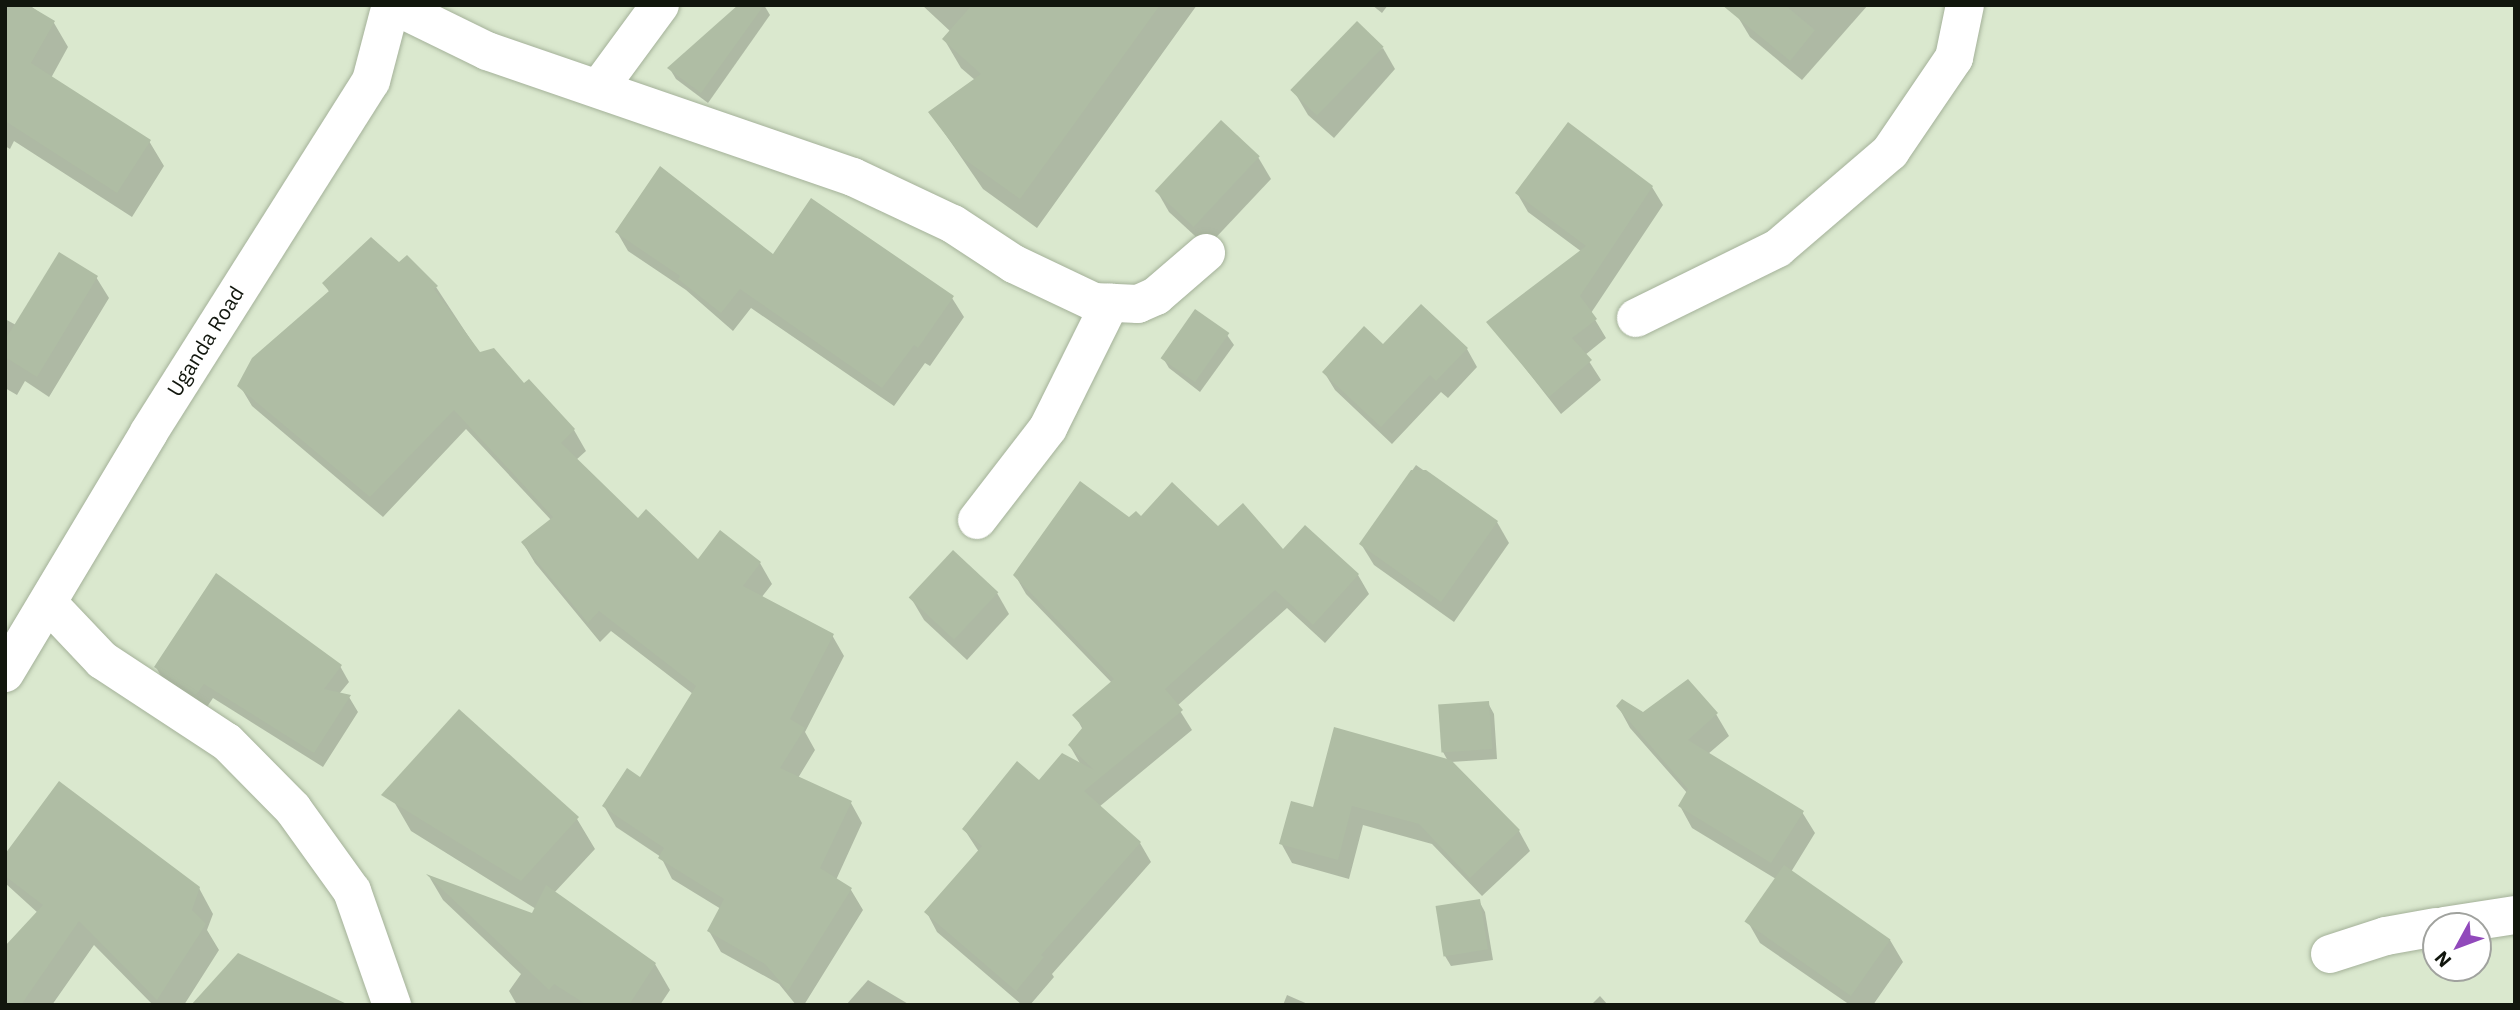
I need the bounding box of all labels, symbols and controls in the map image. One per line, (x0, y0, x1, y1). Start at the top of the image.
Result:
street label: Uganda Road (161, 281, 249, 401)
north arrow (2422, 912, 2492, 982)
text: N (2429, 946, 2456, 973)

